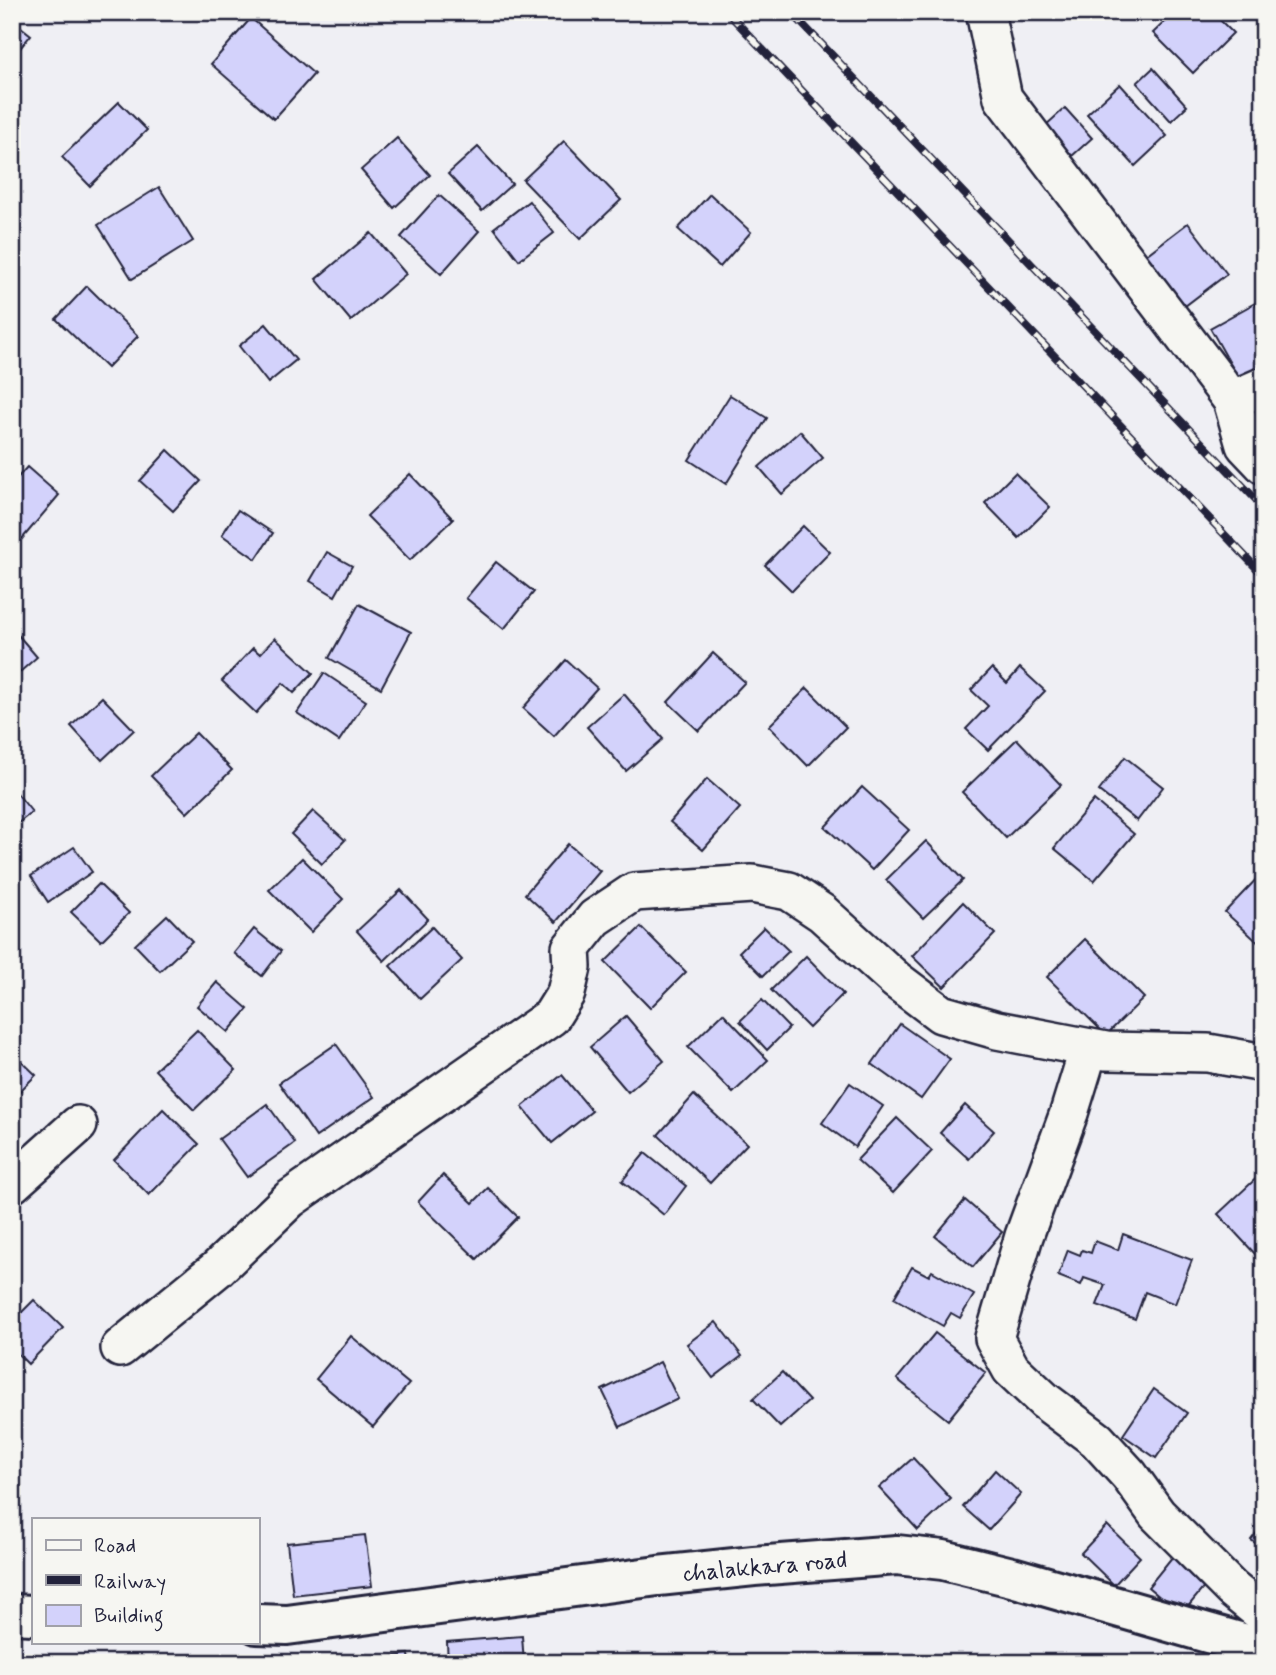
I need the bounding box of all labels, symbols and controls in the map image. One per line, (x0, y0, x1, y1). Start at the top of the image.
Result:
legend (32, 1518, 259, 1644)
text: Road (94, 1532, 136, 1560)
street label: chalakkara road (682, 1545, 849, 1590)
text: Railway (94, 1568, 166, 1596)
text: Building (94, 1602, 164, 1632)

